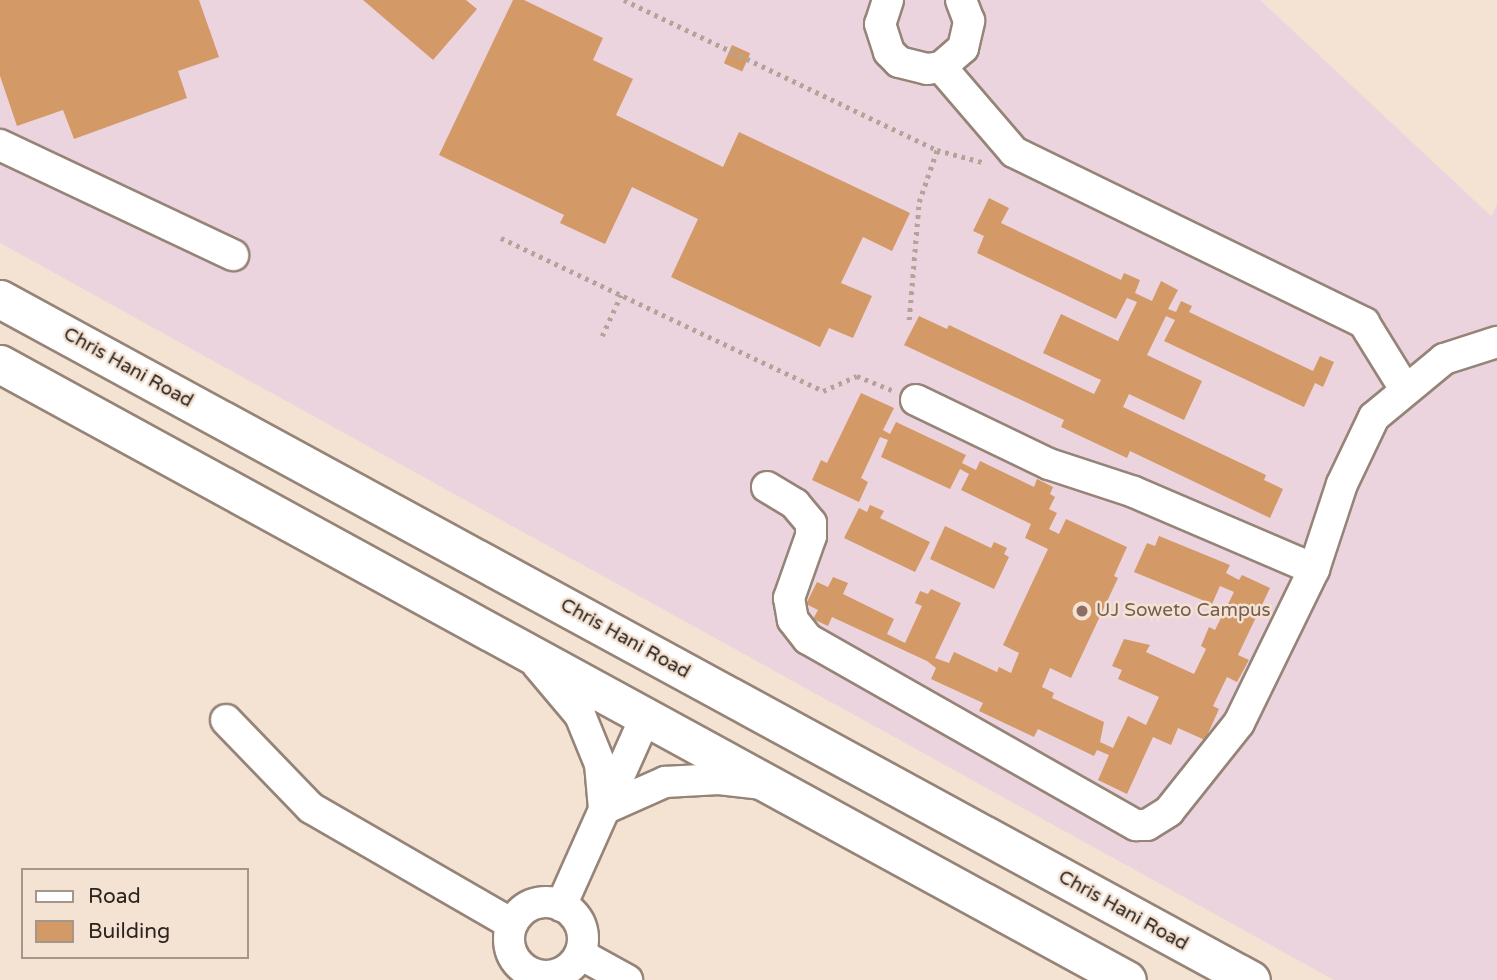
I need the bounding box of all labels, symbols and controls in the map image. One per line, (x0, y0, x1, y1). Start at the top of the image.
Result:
street label: Chris Hani Road (59, 323, 197, 413)
street label: Chris Hani Road (556, 594, 694, 684)
place label: UJ Soweto Campus (1096, 600, 1271, 622)
marker: UJ Soweto Campus (1074, 603, 1090, 619)
street label: Chris Hani Road (1054, 866, 1192, 956)
legend (21, 868, 248, 959)
text: Road (88, 884, 141, 909)
text: Building (88, 919, 170, 944)

